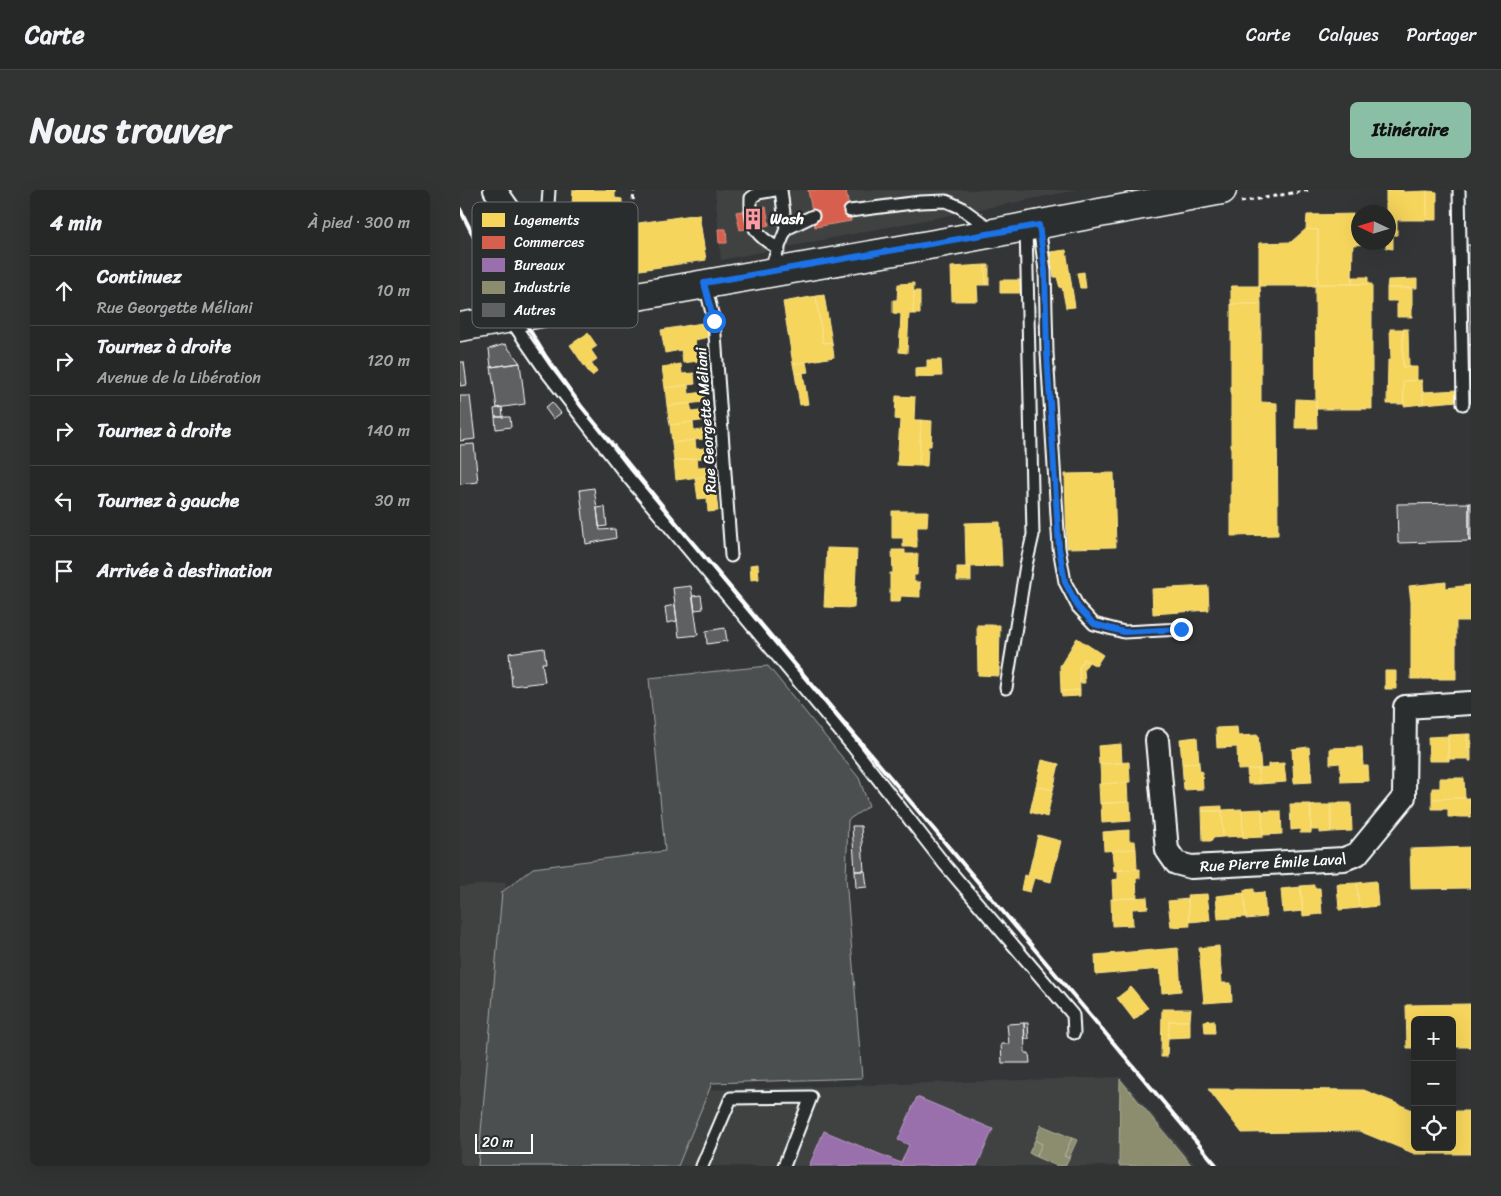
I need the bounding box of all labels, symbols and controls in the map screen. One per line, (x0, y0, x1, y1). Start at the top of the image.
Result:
text: Carte (25, 14, 85, 56)
text: Carte (1246, 19, 1291, 51)
text: Calques (1319, 19, 1379, 51)
text: Partager (1407, 19, 1476, 51)
text: Nous trouver (30, 99, 230, 161)
button: Itinéraire (1350, 102, 1471, 158)
legend (472, 202, 638, 328)
text: 4 min (50, 204, 102, 242)
north arrow (1351, 205, 1396, 250)
building icon: Wash (740, 206, 766, 232)
place label: Wash (770, 206, 804, 232)
text: À pied · 300 m (308, 208, 410, 237)
text: Logements (514, 208, 580, 233)
text: Commerces (514, 230, 585, 255)
text: Bureaux (514, 253, 566, 278)
text: Continuez (97, 260, 182, 293)
text: Industrie (513, 275, 570, 300)
text: 10 m (377, 276, 410, 305)
icon: ahead (50, 277, 78, 305)
text: Rue Georgette Méliani (97, 293, 253, 322)
text: Autres (513, 298, 556, 323)
route start (703, 310, 726, 333)
text: Tournez à droite (97, 330, 231, 363)
street label: Rue Georgette Méliani (688, 345, 724, 494)
text: 120 m (367, 346, 410, 375)
icon: right (50, 347, 78, 375)
text: Avenue de la Libération (97, 363, 261, 392)
text: Tournez à droite (97, 414, 231, 447)
text: 140 m (367, 416, 410, 445)
icon: right (50, 417, 78, 445)
text: Tournez à gauche (97, 484, 239, 517)
text: 30 m (375, 486, 410, 515)
icon: left (50, 487, 78, 515)
text: Arrivée à destination (97, 554, 272, 587)
icon: arrive (50, 557, 78, 585)
route end (1170, 618, 1193, 641)
street label: Rue Pierre Émile Laval (1199, 846, 1351, 880)
map controls (1411, 1016, 1456, 1151)
button: + (1411, 1016, 1456, 1061)
button: − (1411, 1061, 1456, 1106)
button: locate (1411, 1106, 1456, 1151)
text: 20 m (482, 1130, 513, 1155)
scale bar (475, 1131, 532, 1154)

